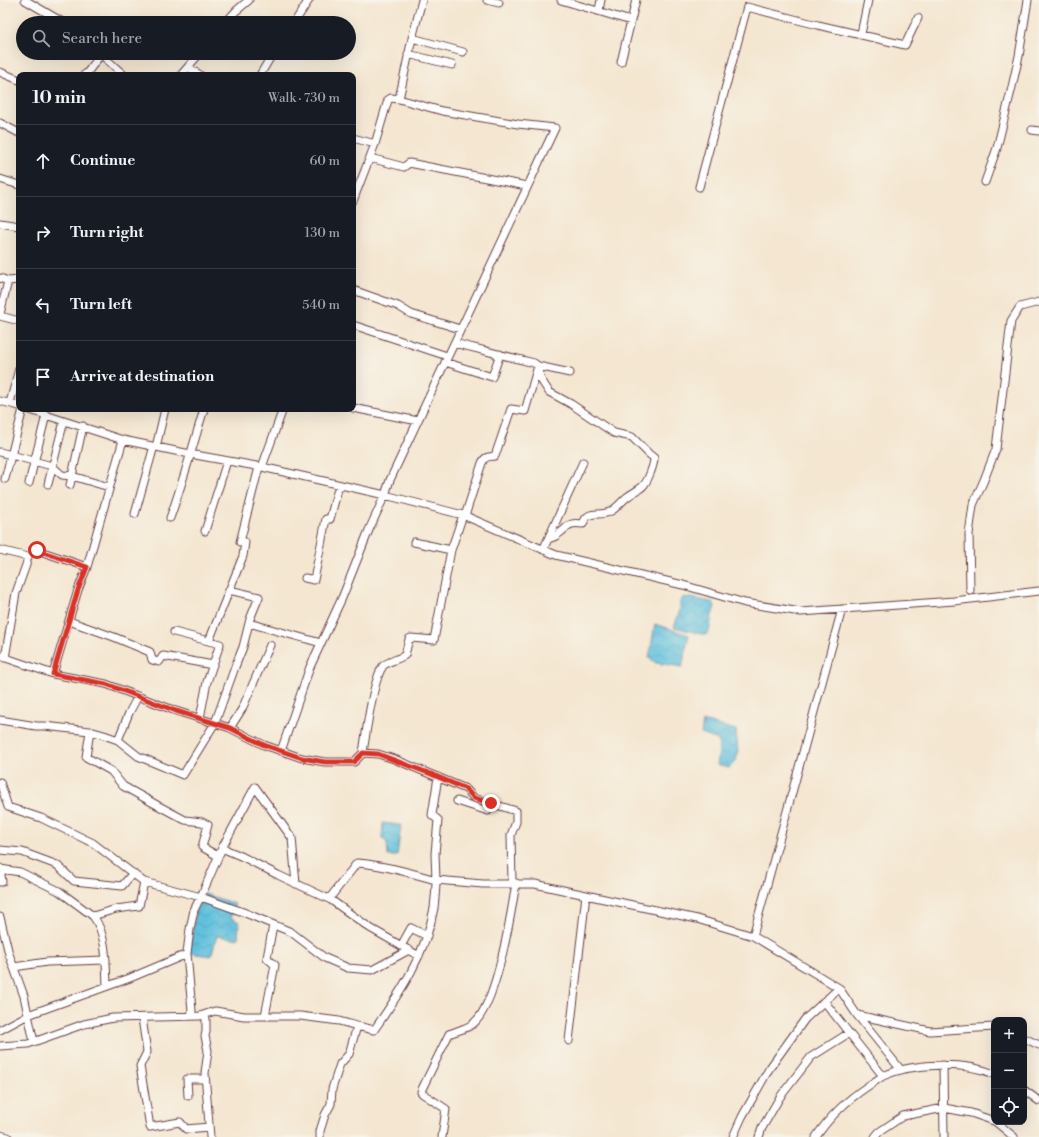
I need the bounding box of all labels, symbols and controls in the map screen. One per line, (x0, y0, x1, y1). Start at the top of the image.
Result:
search box (16, 16, 356, 60)
icon: search (30, 27, 52, 49)
text: Search here (62, 29, 142, 48)
text: 10 min (32, 87, 86, 109)
text: Walk · 730 m (268, 90, 340, 106)
icon: ahead (32, 150, 54, 172)
text: Continue (70, 151, 135, 170)
text: 60 m (309, 153, 340, 169)
icon: right (32, 222, 54, 244)
text: Turn right (70, 223, 144, 242)
text: 130 m (305, 225, 340, 241)
icon: left (32, 294, 54, 316)
text: Turn left (70, 295, 132, 314)
text: 540 m (302, 297, 340, 313)
icon: arrive (32, 366, 54, 388)
text: Arrive at destination (70, 367, 214, 386)
route start (28, 541, 46, 559)
route end (482, 794, 500, 812)
map controls (991, 1017, 1027, 1125)
button: + (991, 1017, 1027, 1053)
button: − (991, 1053, 1027, 1089)
button: locate (991, 1089, 1027, 1125)

